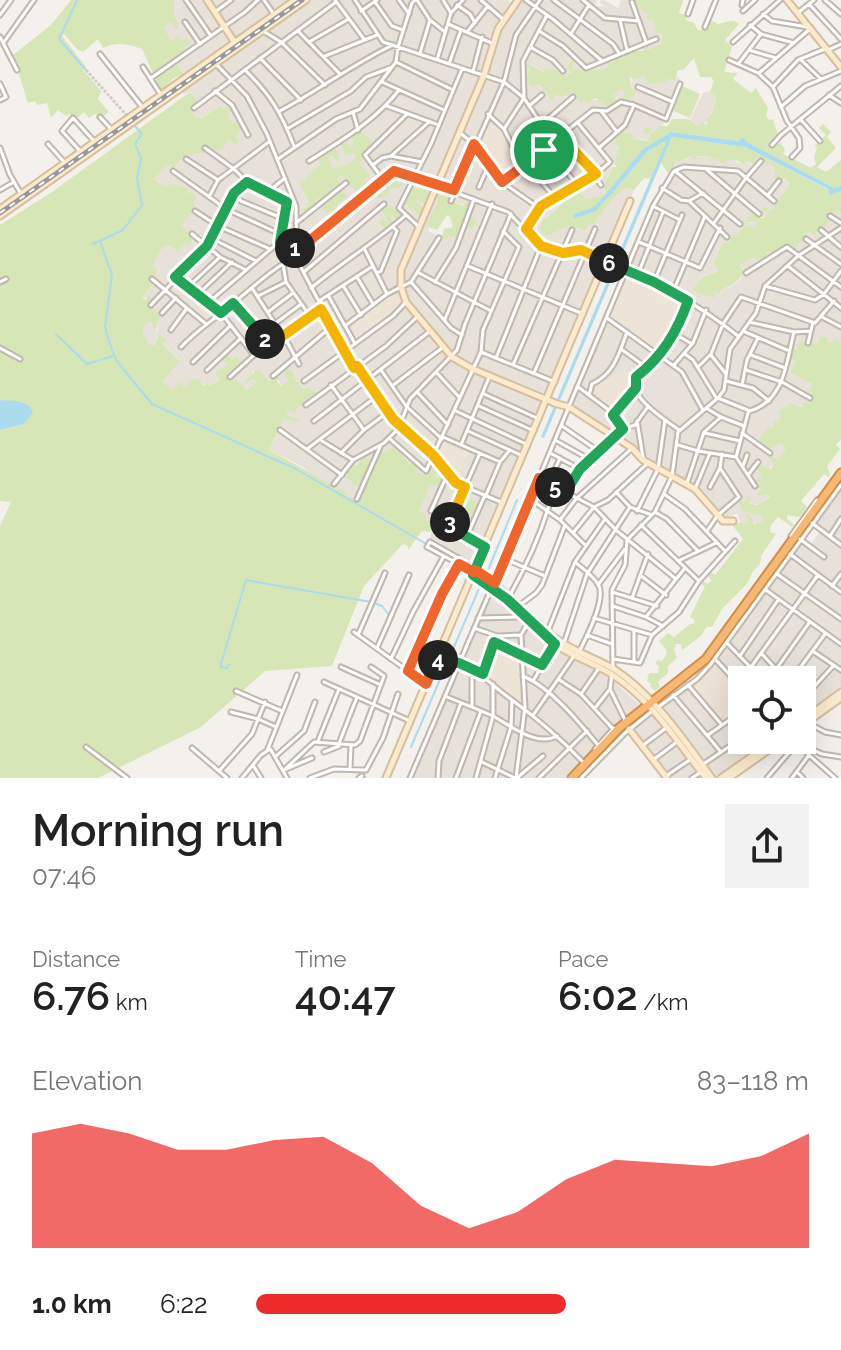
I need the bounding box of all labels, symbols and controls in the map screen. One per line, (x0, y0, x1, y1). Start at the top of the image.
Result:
pin (510, 116, 578, 184)
icon: arrive (522, 128, 566, 172)
pin: 1 (275, 228, 315, 268)
text: 1 (290, 235, 300, 261)
pin: 6 (589, 243, 629, 283)
text: 6 (602, 250, 616, 276)
pin: 2 (245, 319, 285, 359)
text: 2 (259, 326, 271, 352)
pin: 5 (535, 467, 575, 507)
text: 5 (549, 474, 561, 500)
pin: 3 (430, 502, 470, 542)
text: 3 (444, 509, 456, 535)
pin: 4 (418, 640, 458, 680)
text: 4 (432, 647, 444, 673)
map controls (728, 666, 816, 754)
button: locate (728, 666, 816, 754)
button: share (725, 804, 809, 888)
text: Morning run (32, 805, 284, 856)
text: 07:46 (32, 861, 96, 891)
text: Distance (32, 946, 120, 972)
text: Time (295, 946, 346, 972)
text: Pace (558, 946, 608, 972)
text: 6.76 (32, 972, 110, 1019)
text: 40:47 (295, 972, 396, 1019)
text: 6:02 (558, 972, 638, 1019)
text: km (110, 989, 148, 1015)
text: /km (638, 989, 689, 1015)
text: Elevation (32, 1066, 142, 1096)
text: 83–118 m (697, 1066, 809, 1096)
text: 1.0 km (32, 1289, 112, 1319)
text: 6:22 (160, 1289, 208, 1319)

